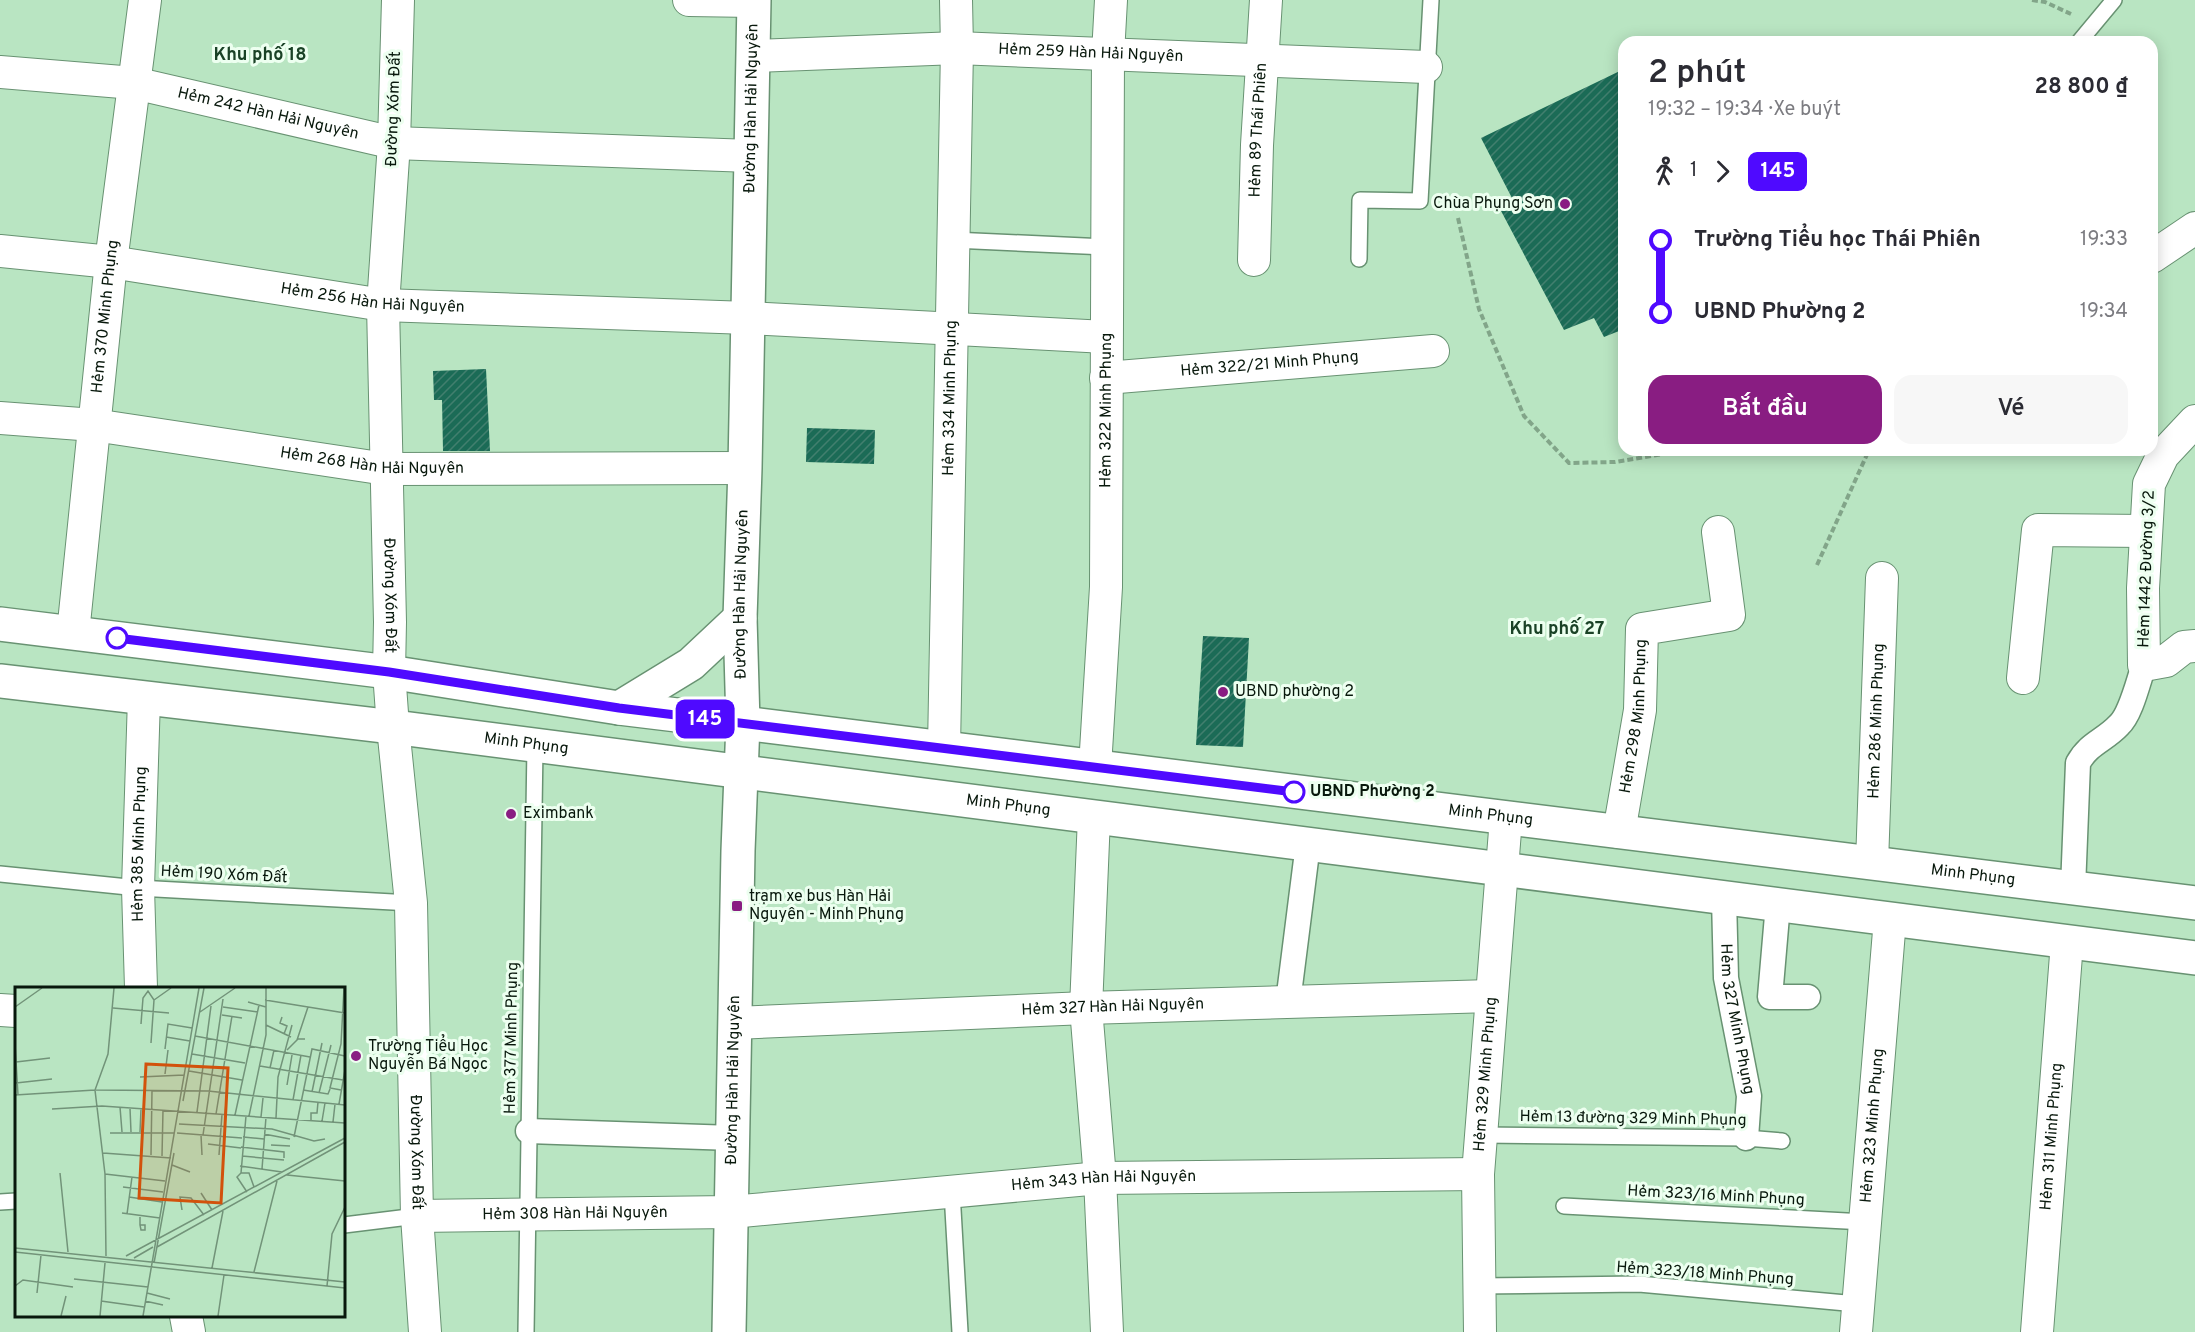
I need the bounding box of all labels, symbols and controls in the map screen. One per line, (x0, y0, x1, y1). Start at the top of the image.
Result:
street label: Đường Hàn Hải Nguyên (740, 23, 764, 193)
street label: Hẻm 259 Hàn Hải Nguyên (998, 40, 1184, 67)
district label: Khu phố 18 (213, 43, 307, 67)
street label: Đường Xóm Đất (381, 51, 406, 167)
text: 2 phút (1648, 53, 1746, 95)
street label: Hẻm 89 Thái Phiên (1246, 62, 1272, 198)
text: 28 800 ₫ (2035, 74, 2128, 101)
street label: Hẻm 242 Hàn Hải Nguyên (175, 83, 361, 145)
text: 19:32 – 19:34 · Xe buýt (1648, 97, 1841, 123)
icon: walk (1648, 155, 1681, 188)
icon: forward (1706, 155, 1739, 188)
text: 1 (1690, 158, 1697, 184)
text: 145 (1760, 158, 1795, 185)
place label: Chùa Phụng Sơn (1433, 194, 1553, 214)
marker: Chùa Phụng Sơn (1558, 197, 1572, 211)
text: Trường Tiểu học Thái Phiên (1694, 227, 1981, 254)
text: 19:33 (2080, 227, 2128, 253)
street label: Hẻm 370 Minh Phụng (88, 239, 124, 394)
street label: Hẻm 256 Hàn Hải Nguyên (279, 279, 465, 318)
text: UBND Phường 2 (1694, 299, 1866, 326)
text: 19:34 (2080, 299, 2128, 325)
street label: Hẻm 334 Minh Phụng (939, 320, 962, 476)
street label: Hẻm 322 Minh Phụng (1096, 333, 1117, 488)
street label: Hẻm 322/21 Minh Phụng (1179, 347, 1359, 382)
button: Bắt đầu (1648, 375, 1882, 444)
button: Vé (1894, 375, 2128, 444)
street label: Hẻm 268 Hàn Hải Nguyên (278, 443, 464, 479)
street label: Hẻm 1442 Đường 3/2 (2134, 490, 2160, 648)
street label: Đường Hàn Hải Nguyên (730, 509, 754, 679)
street label: Đường Xóm Đất (378, 538, 401, 653)
district label: Khu phố 27 (1509, 617, 1605, 641)
unlabelled marker (106, 627, 128, 649)
street label: Hẻm 298 Minh Phụng (1616, 639, 1652, 795)
street label: Hẻm 286 Minh Phụng (1864, 643, 1890, 799)
place label: UBND phường 2 (1235, 682, 1354, 702)
marker: UBND phường 2 (1216, 685, 1230, 699)
line badge: 145 (670, 700, 740, 738)
text: 145 (688, 706, 722, 733)
street label: Minh Phụng (483, 729, 570, 759)
street label: Hẻm 385 Minh Phụng (128, 766, 152, 922)
marker: UBND Phường 2 (1283, 781, 1305, 803)
place label: UBND Phường 2 (1310, 782, 1435, 802)
street label: Minh Phụng (965, 791, 1052, 821)
street label: Minh Phụng (1447, 801, 1534, 831)
place label: Eximbank (523, 804, 594, 824)
marker: Eximbank (504, 807, 518, 821)
street label: Minh Phụng (1929, 860, 2016, 891)
street label: Hẻm 190 Xóm Đất (160, 861, 288, 888)
place label: trạm xe bus Hàn Hải Nguyên - Minh Phụng (749, 887, 904, 925)
marker: trạm xe bus Hàn Hải Nguyên - Minh Phụng (730, 899, 744, 913)
street label: Hẻm 327 Minh Phụng (1715, 943, 1758, 1096)
street label: Hẻm 377 Minh Phụng (501, 962, 523, 1114)
inset map (15, 987, 345, 1317)
street label: Đường Hàn Hải Nguyên (722, 995, 745, 1165)
street label: Hẻm 327 Hàn Hải Nguyên (1021, 995, 1204, 1021)
street label: Hẻm 329 Minh Phụng (1470, 996, 1502, 1152)
place label: Trường Tiểu Học Nguyễn Bá Ngọc (368, 1034, 488, 1075)
street label: Hẻm 323 Minh Phụng (1857, 1048, 1889, 1204)
marker: Trường Tiểu Học Nguyễn Bá Ngọc (349, 1049, 363, 1063)
street label: Hẻm 311 Minh Phụng (2036, 1062, 2068, 1211)
street label: Đường Xóm Đất (405, 1094, 428, 1210)
street label: Hẻm 13 đường 329 Minh Phụng (1519, 1107, 1747, 1131)
street label: Hẻm 343 Hàn Hải Nguyên (1010, 1167, 1196, 1196)
street label: Hẻm 323/16 Minh Phụng (1627, 1181, 1805, 1211)
street label: Hẻm 308 Hàn Hải Nguyên (482, 1203, 668, 1225)
street label: Hẻm 323/18 Minh Phụng (1615, 1258, 1795, 1290)

